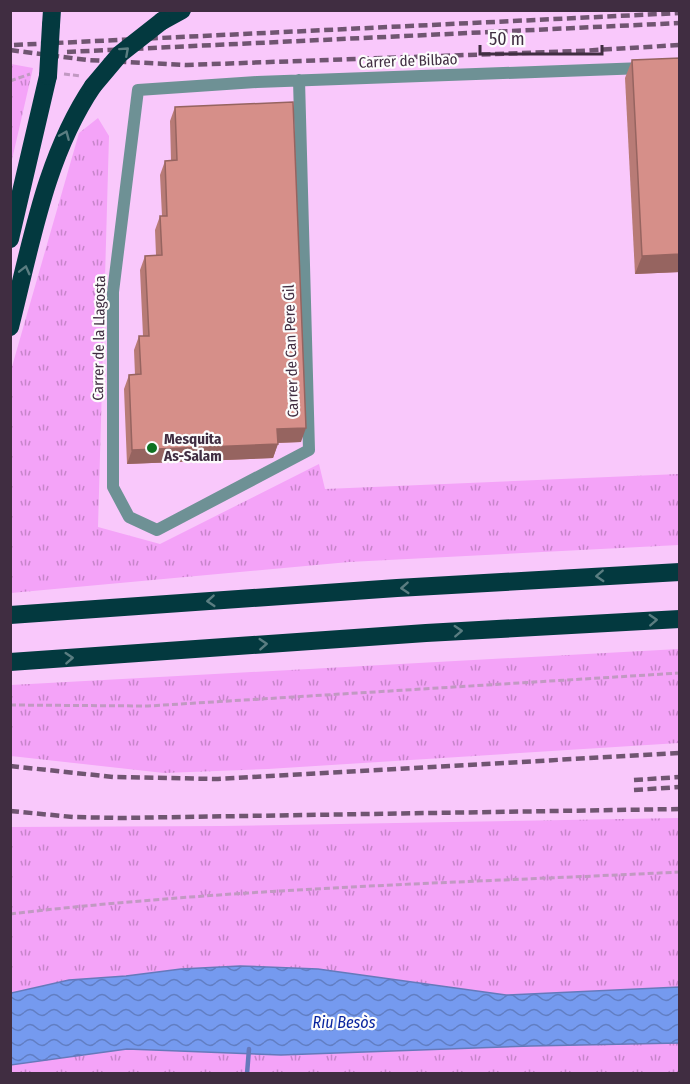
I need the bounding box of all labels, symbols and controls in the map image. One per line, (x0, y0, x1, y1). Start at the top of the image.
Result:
scale bar (480, 18, 602, 56)
text: 50 m (489, 28, 525, 50)
one-way arrow (118, 47, 128, 58)
street label: Carrer de Bilbao (358, 50, 458, 72)
one-way arrow (58, 131, 70, 142)
one-way arrow (17, 266, 30, 276)
street label: Carrer de la Llagosta (89, 275, 109, 401)
street label: Carrer de Can Pere Gil (280, 284, 302, 418)
place label: Mesquita As-Salam (163, 430, 222, 465)
marker: Mesquita As-Salam (145, 441, 159, 455)
one-way arrow (596, 570, 605, 583)
one-way arrow (401, 581, 410, 594)
one-way arrow (206, 594, 215, 607)
one-way arrow (648, 613, 657, 626)
one-way arrow (453, 625, 462, 638)
one-way arrow (259, 638, 268, 651)
one-way arrow (64, 652, 73, 665)
water label: Riu Besòs (313, 1013, 376, 1032)

